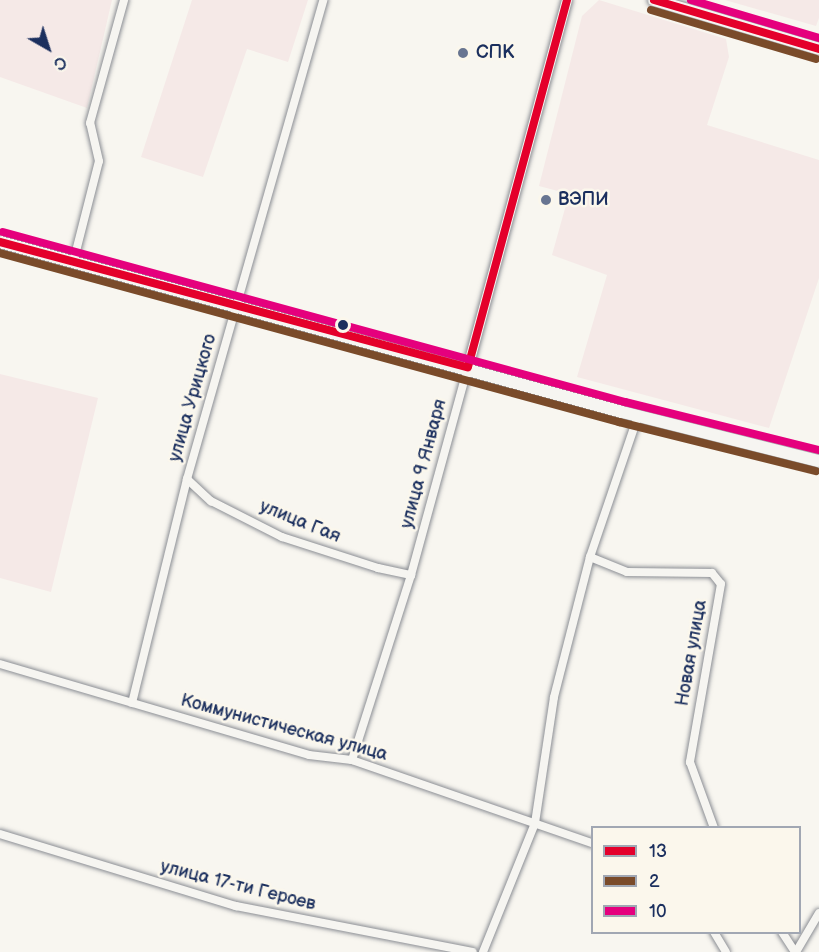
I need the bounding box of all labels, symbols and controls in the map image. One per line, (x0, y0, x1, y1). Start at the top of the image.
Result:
north arrow (18, 18, 78, 78)
place label: СПК (476, 42, 514, 64)
marker: СПК (454, 44, 472, 62)
text: С (49, 51, 70, 73)
place label: ВЭПИ (558, 189, 609, 211)
marker: ВЭПИ (539, 193, 553, 207)
unlabelled marker (337, 319, 349, 331)
street label: улица Урицкого (164, 332, 222, 464)
street label: улица 9 Января (396, 397, 452, 531)
street label: улица Гая (256, 496, 344, 548)
street label: Новая улица (672, 598, 712, 708)
street label: Коммунистическая улица (178, 690, 390, 766)
legend (591, 826, 801, 934)
text: 13 (649, 841, 667, 862)
street label: улица 17-ти Героев (158, 856, 318, 916)
text: 2 (649, 871, 660, 892)
text: 10 (649, 901, 667, 922)

